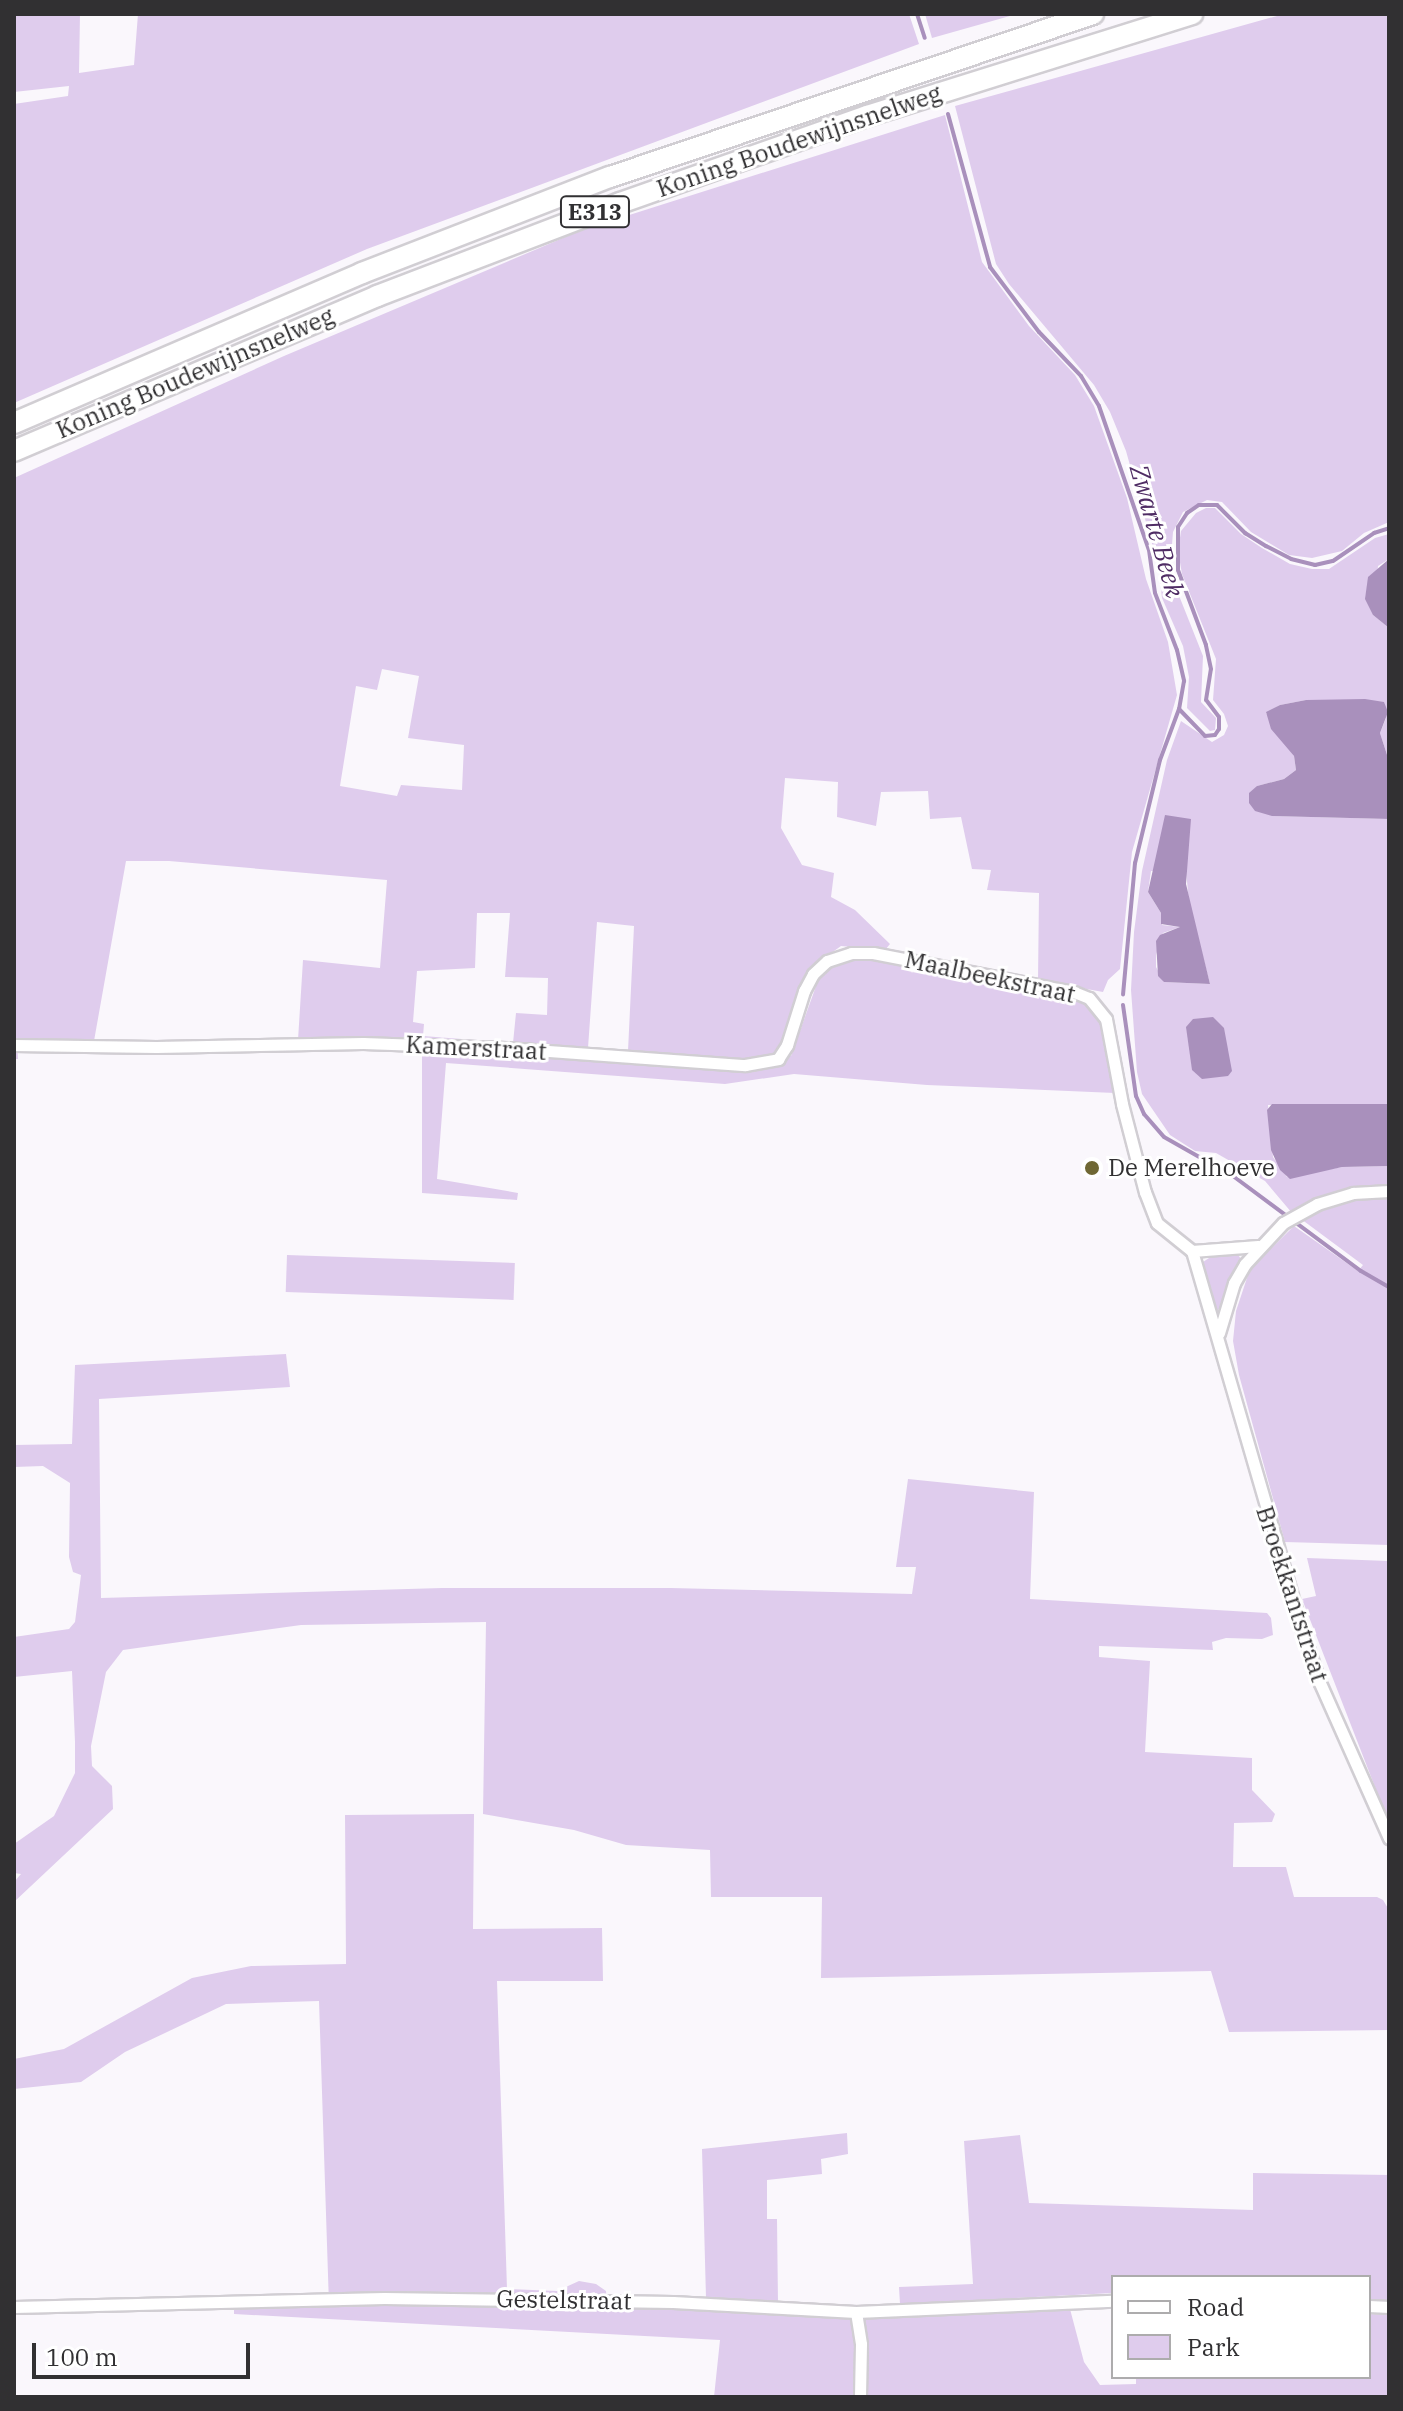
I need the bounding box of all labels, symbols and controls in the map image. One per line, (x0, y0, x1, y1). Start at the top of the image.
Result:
street label: Koning Boudewijnsnelweg (653, 79, 945, 203)
road number: E313 (559, 194, 631, 230)
street label: Koning Boudewijnsnelweg (52, 301, 338, 445)
water label: Zwarte Beek (1123, 461, 1191, 601)
street label: Maalbeekstraat (902, 945, 1078, 1009)
street label: Kamerstraat (405, 1030, 547, 1066)
place label: De Merelhoeve (1108, 1154, 1275, 1182)
marker: De Merelhoeve (1083, 1159, 1101, 1177)
street label: Broekkantstraat (1250, 1502, 1334, 1686)
legend (1111, 2275, 1371, 2379)
street label: Gestelstraat (496, 2284, 632, 2316)
text: Road (1187, 2291, 1244, 2323)
scale bar (36, 2327, 254, 2377)
text: Park (1187, 2331, 1239, 2363)
text: 100 m (46, 2341, 118, 2373)

